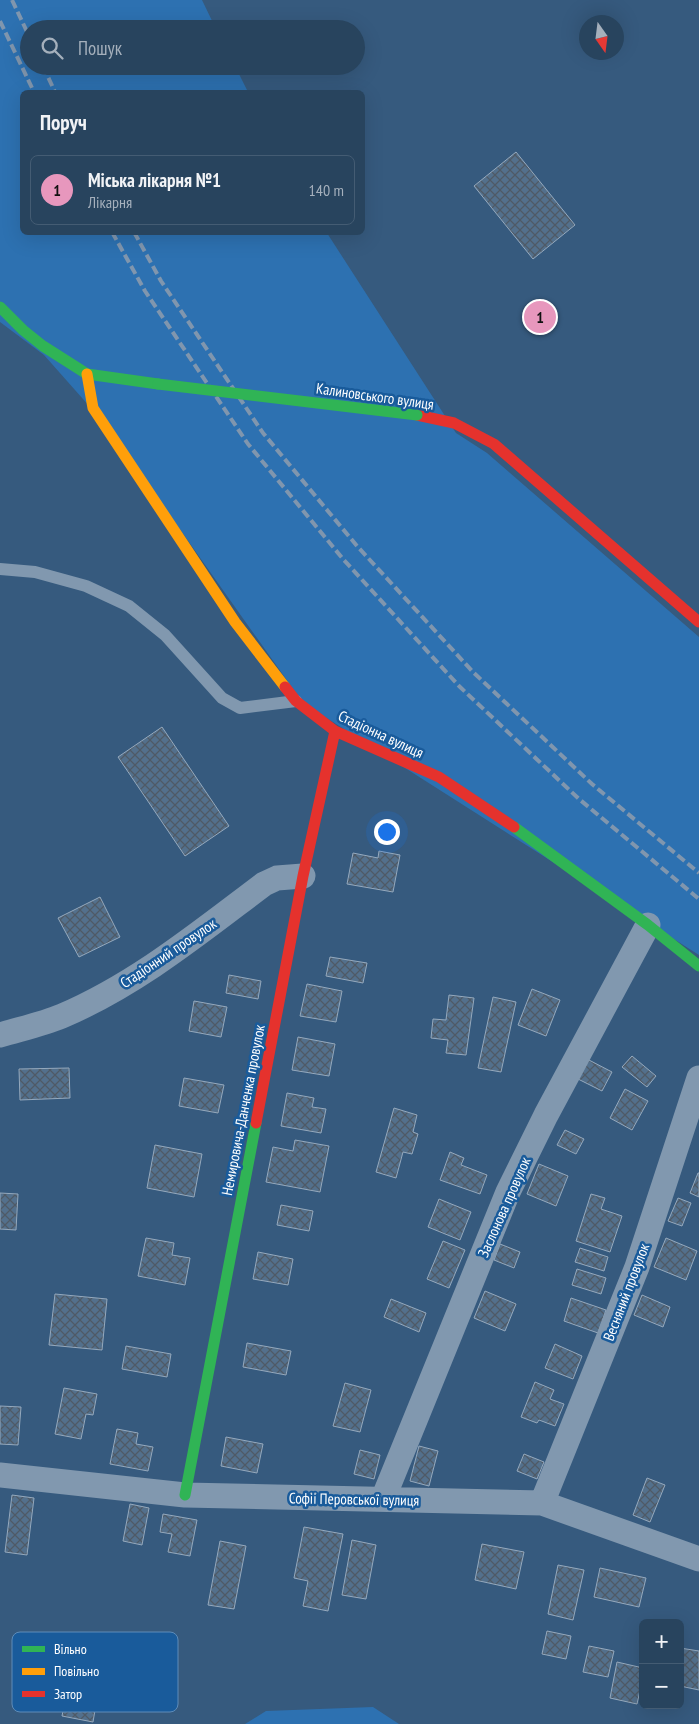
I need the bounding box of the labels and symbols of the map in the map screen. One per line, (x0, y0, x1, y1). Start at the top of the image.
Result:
north arrow (579, 15, 624, 60)
pin: 1 (524, 298, 556, 336)
street label: Калиновського вулиця (315, 378, 435, 414)
street label: Стадіонна вулиця (335, 706, 427, 762)
your location (374, 819, 400, 845)
street label: Стадіонний провулок (116, 914, 220, 992)
street label: Немировича-Данченка провулок (217, 1023, 269, 1197)
street label: Заслонова провулок (473, 1154, 535, 1260)
street label: Весняний провулок (599, 1240, 653, 1343)
street label: Софіі Перовської вулиця (289, 1488, 420, 1510)
legend (12, 1632, 178, 1712)
text: Вільно (54, 1640, 87, 1658)
text: Повільно (54, 1662, 99, 1680)
text: Затор (54, 1685, 82, 1703)

